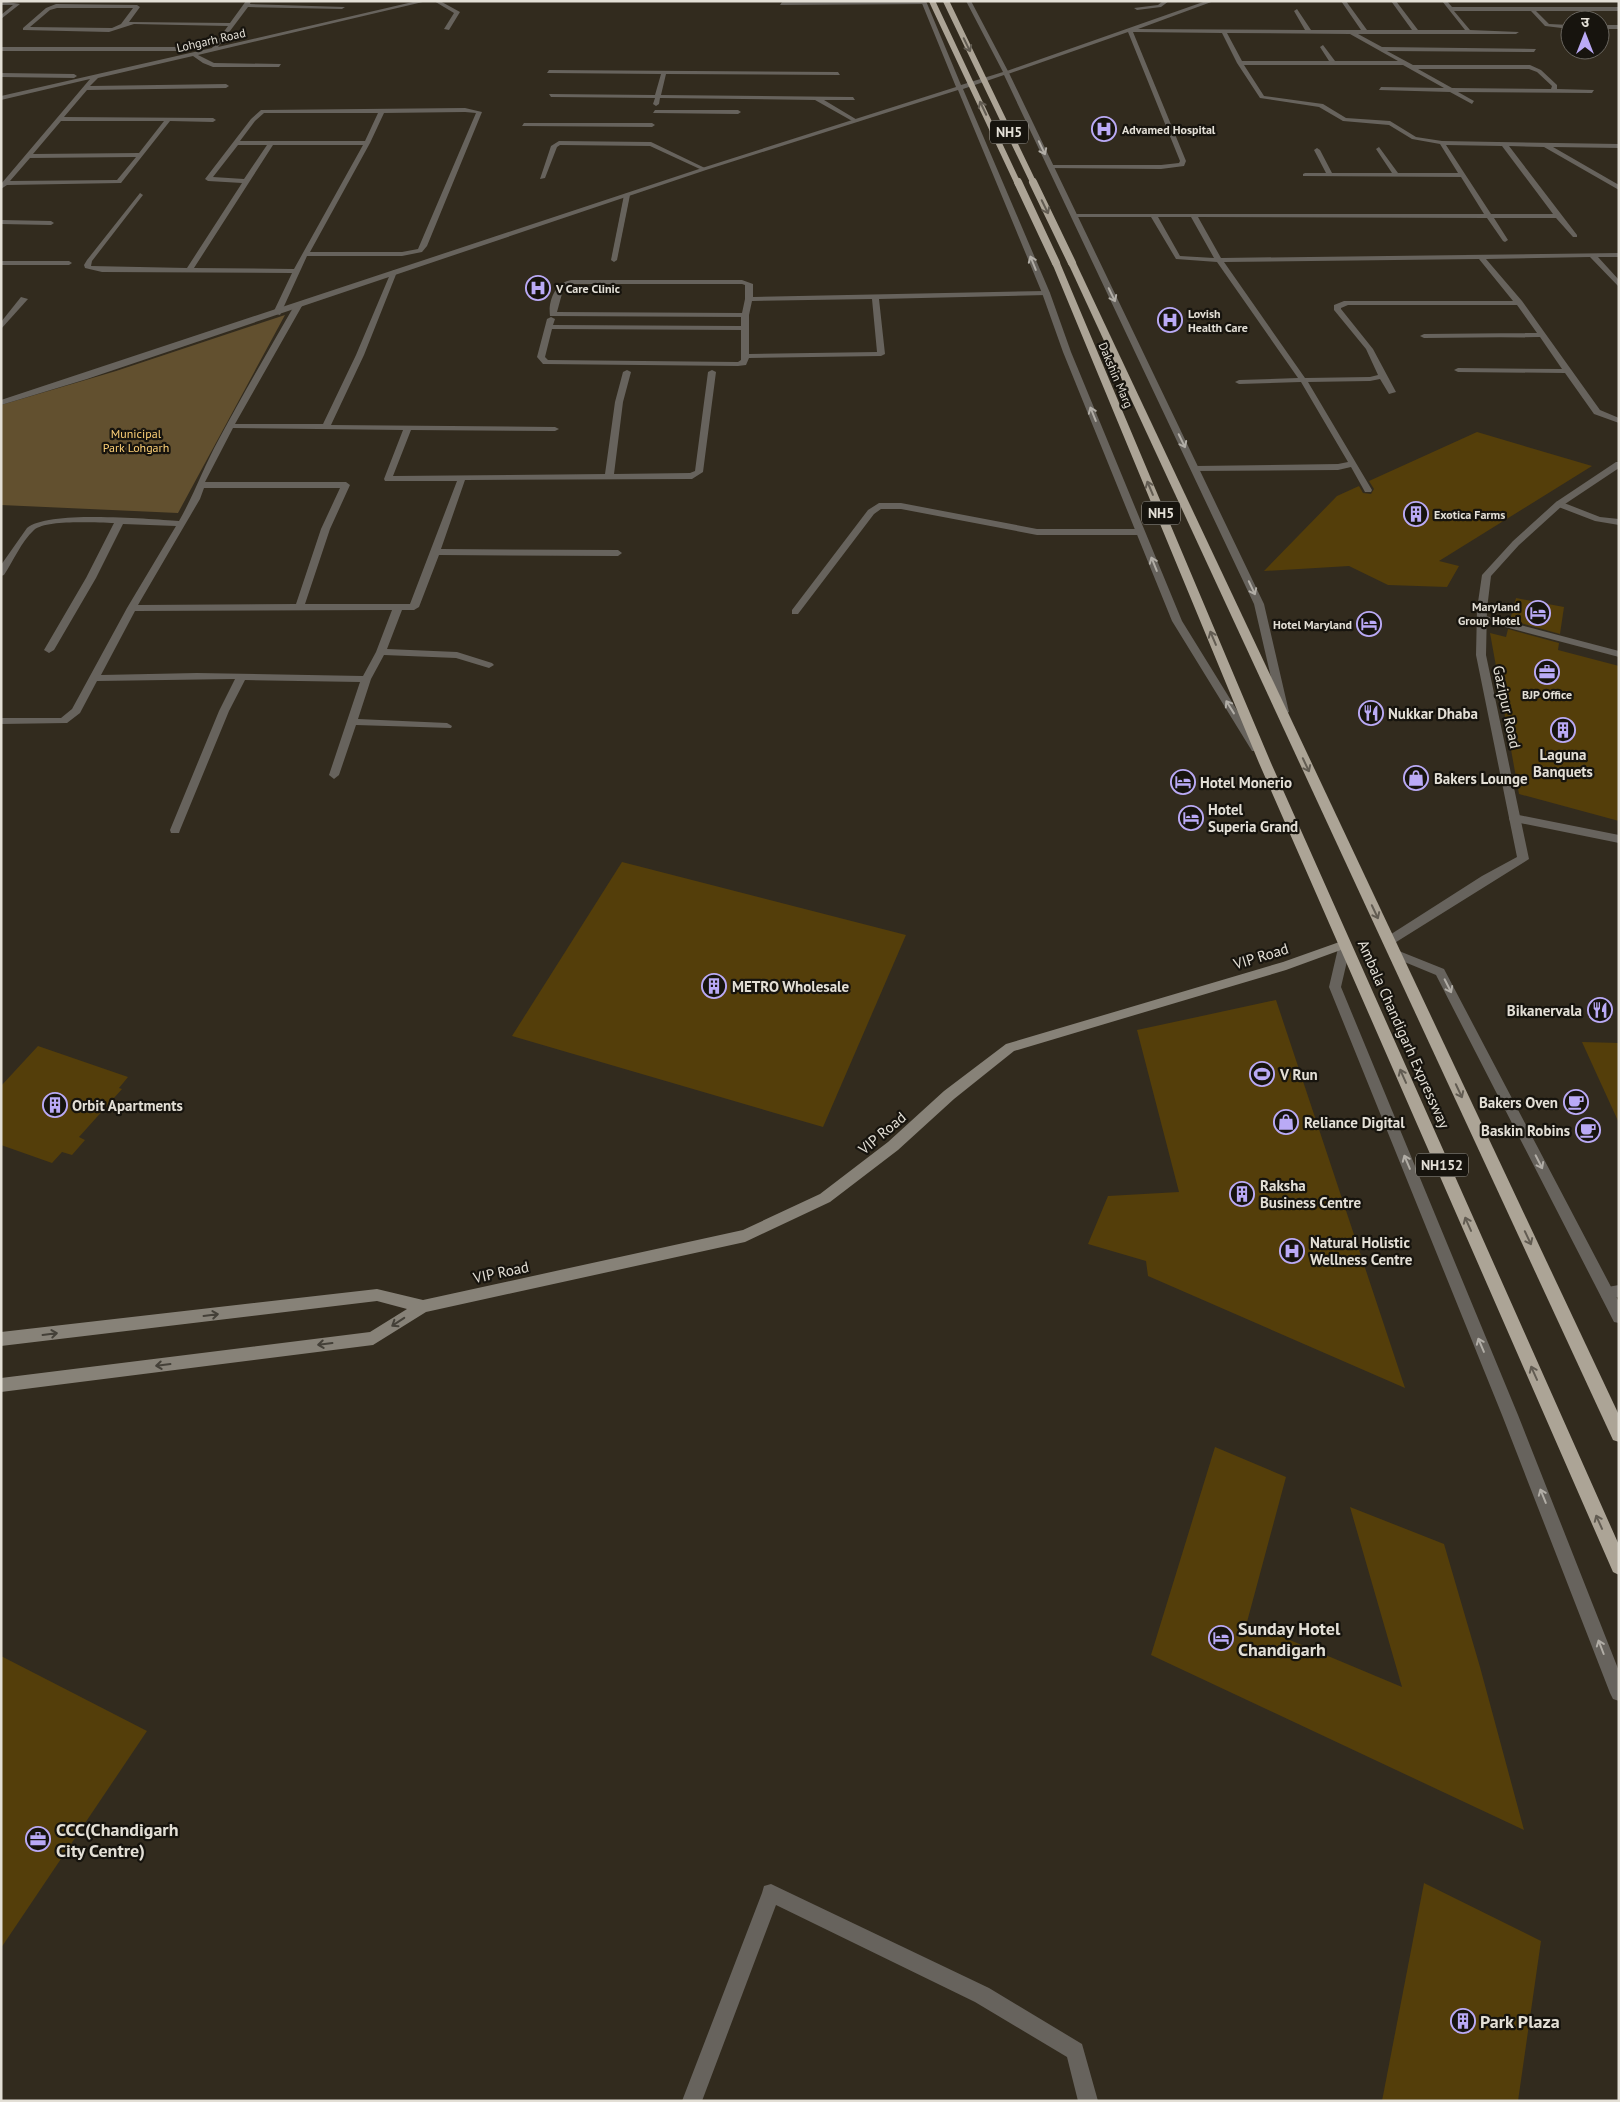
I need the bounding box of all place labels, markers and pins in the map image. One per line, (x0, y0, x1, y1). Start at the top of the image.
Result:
hospital icon: Advamed Hospital (1091, 116, 1117, 142)
place label: Advamed Hospital (1122, 122, 1216, 137)
hospital icon: V Care Clinic (525, 275, 551, 301)
place label: V Care Clinic (555, 281, 620, 296)
place label: Lovish Health Care (1188, 306, 1248, 335)
hospital icon: Lovish Health Care (1157, 307, 1183, 333)
building icon: Exotica Farms (1403, 501, 1429, 527)
place label: Exotica Farms (1434, 507, 1505, 522)
place label: Maryland Group Hotel (1458, 599, 1520, 628)
hotel icon: Maryland Group Hotel (1525, 600, 1551, 626)
hotel icon: Hotel Maryland (1356, 611, 1382, 637)
place label: Hotel Maryland (1273, 617, 1352, 632)
office icon: BJP Office (1534, 659, 1560, 685)
place label: BJP Office (1522, 687, 1572, 702)
restaurant icon: Nukkar Dhaba (1358, 700, 1384, 726)
place label: Nukkar Dhaba (1388, 704, 1478, 723)
building icon: Laguna Banquets (1550, 717, 1576, 743)
place label: Laguna Banquets (1533, 745, 1593, 781)
shop icon: Bakers Lounge (1403, 765, 1429, 791)
hotel icon: Hotel Monerio (1170, 769, 1196, 795)
place label: Bakers Lounge (1434, 769, 1528, 788)
place label: Hotel Monerio (1200, 773, 1292, 792)
place label: Hotel Superia Grand (1208, 800, 1298, 836)
hotel icon: Hotel Superia Grand (1178, 805, 1204, 831)
building icon: METRO Wholesale (701, 973, 727, 999)
place label: METRO Wholesale (732, 977, 850, 996)
restaurant icon: Bikanervala (1587, 997, 1613, 1023)
place label: Bikanervala (1507, 1001, 1582, 1020)
sports icon: V Run (1249, 1061, 1275, 1087)
place label: V Run (1279, 1065, 1318, 1084)
cafe icon: Bakers Oven (1563, 1089, 1589, 1115)
building icon: Orbit Apartments (42, 1092, 68, 1118)
place label: Bakers Oven (1479, 1093, 1558, 1112)
place label: Orbit Apartments (72, 1096, 183, 1115)
shop icon: Reliance Digital (1273, 1109, 1299, 1135)
place label: Reliance Digital (1304, 1113, 1405, 1132)
cafe icon: Baskin Robins (1575, 1117, 1601, 1143)
place label: Baskin Robins (1481, 1121, 1570, 1140)
place label: Raksha Business Centre (1260, 1176, 1361, 1212)
building icon: Raksha Business Centre (1229, 1181, 1255, 1207)
place label: Natural Holistic Wellness Centre (1310, 1233, 1413, 1269)
hospital icon: Natural Holistic Wellness Centre (1279, 1238, 1305, 1264)
place label: Sunday Hotel Chandigarh (1238, 1617, 1341, 1661)
hotel icon: Sunday Hotel Chandigarh (1208, 1625, 1234, 1651)
place label: CCC(Chandigarh City Centre) (56, 1818, 178, 1862)
office icon: CCC(Chandigarh City Centre) (25, 1826, 51, 1852)
building icon: Park Plaza (1450, 2008, 1476, 2034)
place label: Park Plaza (1480, 2010, 1560, 2033)

